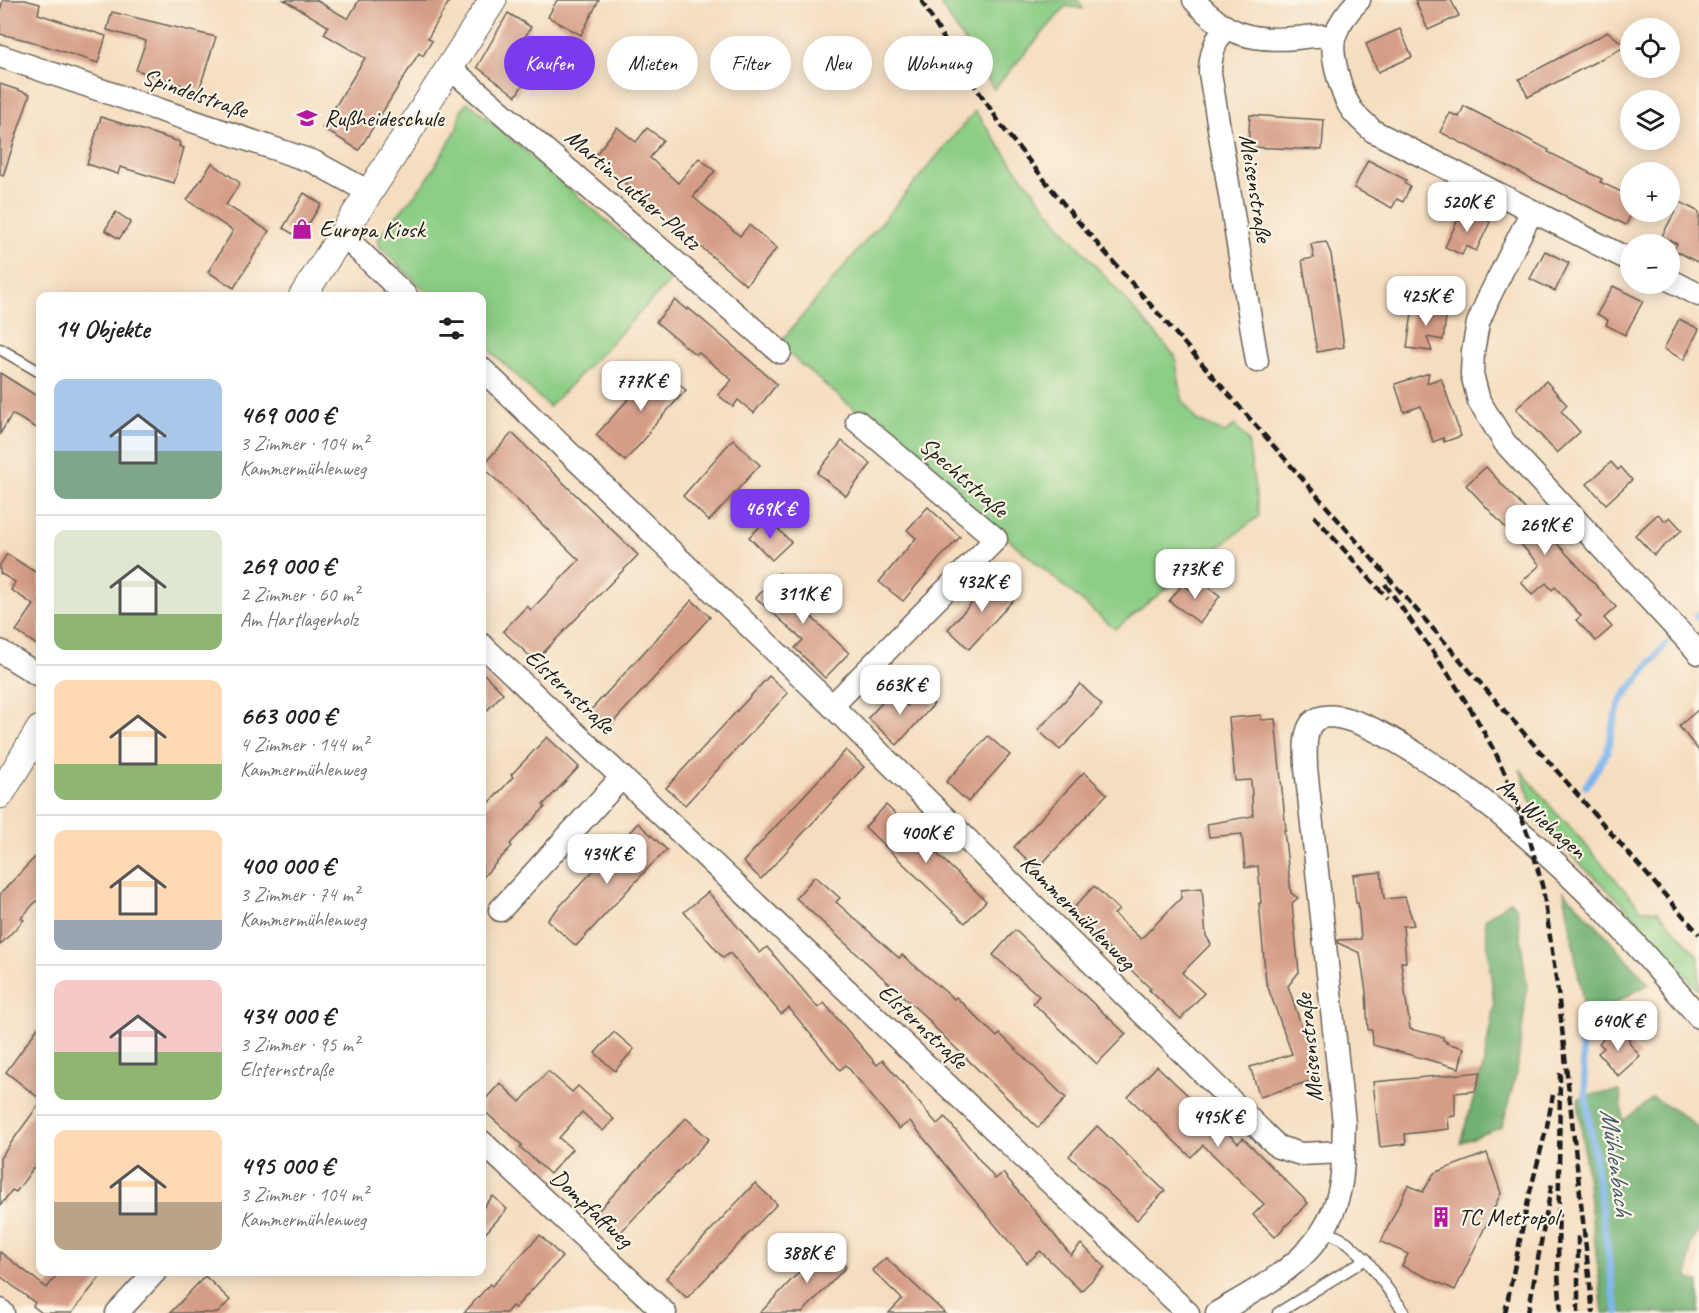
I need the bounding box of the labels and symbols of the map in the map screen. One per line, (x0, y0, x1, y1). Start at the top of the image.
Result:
street label: Spindelstraße (138, 61, 254, 126)
place label: Rußheideschule (324, 103, 446, 133)
school or university icon: Rußheideschule (295, 106, 319, 130)
street label: Martin-Luther-Platz (559, 122, 708, 257)
street label: Meisenstraße (1233, 132, 1280, 246)
pin: 520K € (1418, 182, 1516, 233)
place label: Europa Kiosk (319, 214, 427, 244)
shop icon: Europa Kiosk (290, 217, 314, 241)
pin: 425K € (1377, 276, 1475, 327)
pin: 777K € (592, 361, 690, 412)
street label: Spechtstraße (913, 430, 1016, 525)
pin: 469K € (721, 489, 819, 540)
pin: 269K € (1496, 505, 1594, 556)
pin: 773K € (1146, 549, 1244, 600)
pin: 432K € (933, 562, 1031, 613)
pin: 311K € (754, 574, 852, 625)
street label: Elsternstraße (519, 642, 623, 742)
pin: 663K € (851, 665, 949, 716)
street label: Am Wiehagen (1491, 771, 1594, 866)
pin: 400K € (877, 813, 975, 864)
pin: 434K € (558, 834, 656, 885)
street label: Kammermühlenweg (1014, 848, 1144, 978)
street label: Elsternstraße (872, 977, 976, 1077)
street label: Meisenstraße (1288, 990, 1330, 1104)
pin: 640K € (1569, 1001, 1667, 1052)
pin: 495K € (1169, 1097, 1267, 1148)
water label: Mühlenbach (1593, 1106, 1641, 1220)
street label: Dompfaffweg (544, 1162, 641, 1256)
place label: TC Metropol (1458, 1202, 1562, 1232)
building icon: TC Metropol (1429, 1205, 1453, 1229)
pin: 388K € (758, 1233, 856, 1284)

